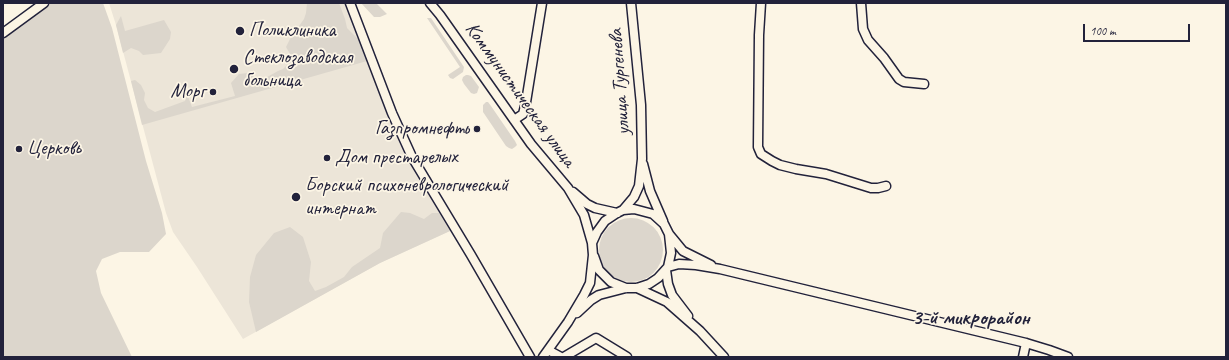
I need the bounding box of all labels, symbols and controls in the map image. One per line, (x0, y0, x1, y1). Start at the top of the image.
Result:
scale bar (1085, 16, 1192, 42)
street label: Коммунистическая улица (459, 18, 581, 172)
place label: Поликлиника (249, 19, 335, 43)
text: 100 m (1090, 23, 1116, 39)
marker: Поликлиника (234, 25, 246, 37)
street label: улица Тургенева (604, 28, 636, 136)
place label: Стеклозаводская больница (243, 46, 352, 93)
marker: Стеклозаводская больница (228, 63, 240, 75)
place label: Морг (170, 80, 205, 104)
marker: Морг (208, 87, 218, 97)
place label: Газпромнефть (375, 117, 469, 141)
marker: Газпромнефть (472, 124, 482, 134)
place label: Церковь (27, 137, 81, 161)
marker: Церковь (14, 144, 24, 154)
place label: Дом престарелых (335, 146, 457, 170)
marker: Дом престарелых (322, 153, 332, 163)
place label: Борский психоневрологический интернат (305, 174, 508, 221)
marker: Борский психоневрологический интернат (290, 191, 302, 203)
district label: 3-й микрорайон (912, 305, 1030, 331)

